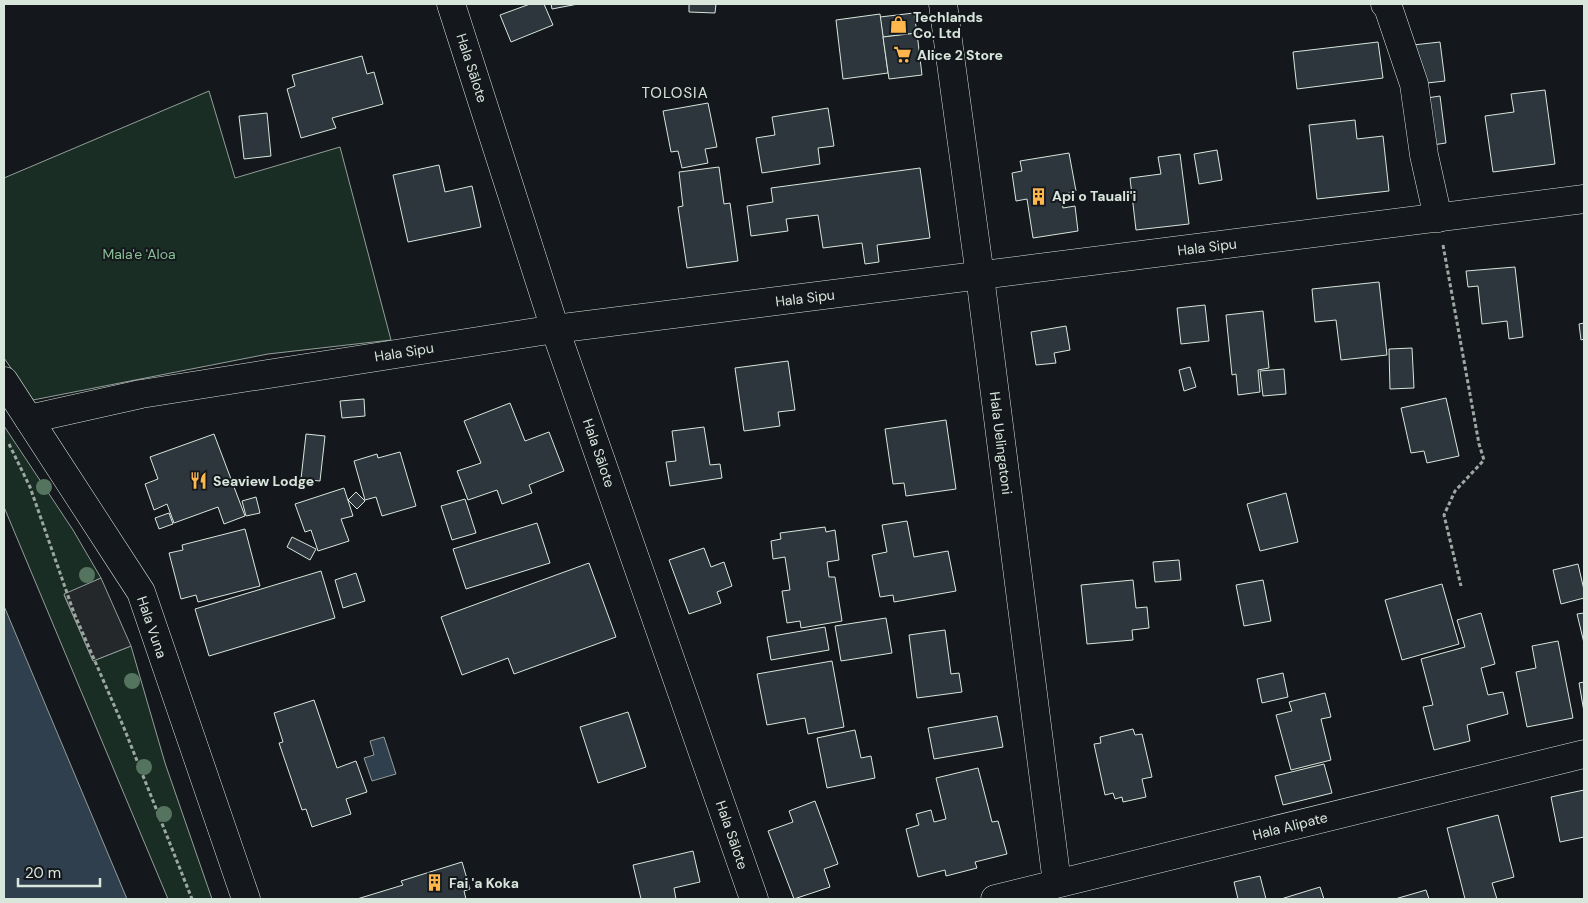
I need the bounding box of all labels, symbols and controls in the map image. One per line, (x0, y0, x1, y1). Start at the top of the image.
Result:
place label: Techlands Co. Ltd (913, 8, 983, 42)
shop icon: Techlands Co. Ltd (889, 15, 909, 35)
street label: Hala Sālote (452, 31, 492, 105)
supermarket icon: Alice 2 Store (893, 45, 913, 65)
place label: Alice 2 Store (917, 46, 1003, 64)
district label: TOLOSIA (641, 83, 709, 103)
building icon: Api o Tauali'i (1028, 186, 1048, 206)
place label: Api o Tauali'i (1052, 187, 1137, 205)
street label: Hala Sipu (1176, 234, 1238, 260)
park label: Mala'e 'Aloa (102, 245, 176, 263)
street label: Hala Sipu (774, 285, 836, 311)
street label: Hala Sipu (373, 338, 435, 366)
street label: Hala Uelingatoni (986, 391, 1016, 495)
street label: Hala Sālote (579, 416, 619, 490)
restaurant icon: Seaview Lodge (189, 471, 209, 491)
place label: Seaview Lodge (213, 472, 314, 490)
street label: Hala Vuna (133, 594, 171, 660)
street label: Hala Sālote (712, 798, 752, 872)
street label: Hala Alipate (1251, 808, 1329, 844)
scale bar (18, 856, 100, 888)
text: 20 m (25, 863, 61, 883)
building icon: Fai 'a Koka (425, 873, 445, 893)
place label: Fai 'a Koka (449, 874, 519, 892)

